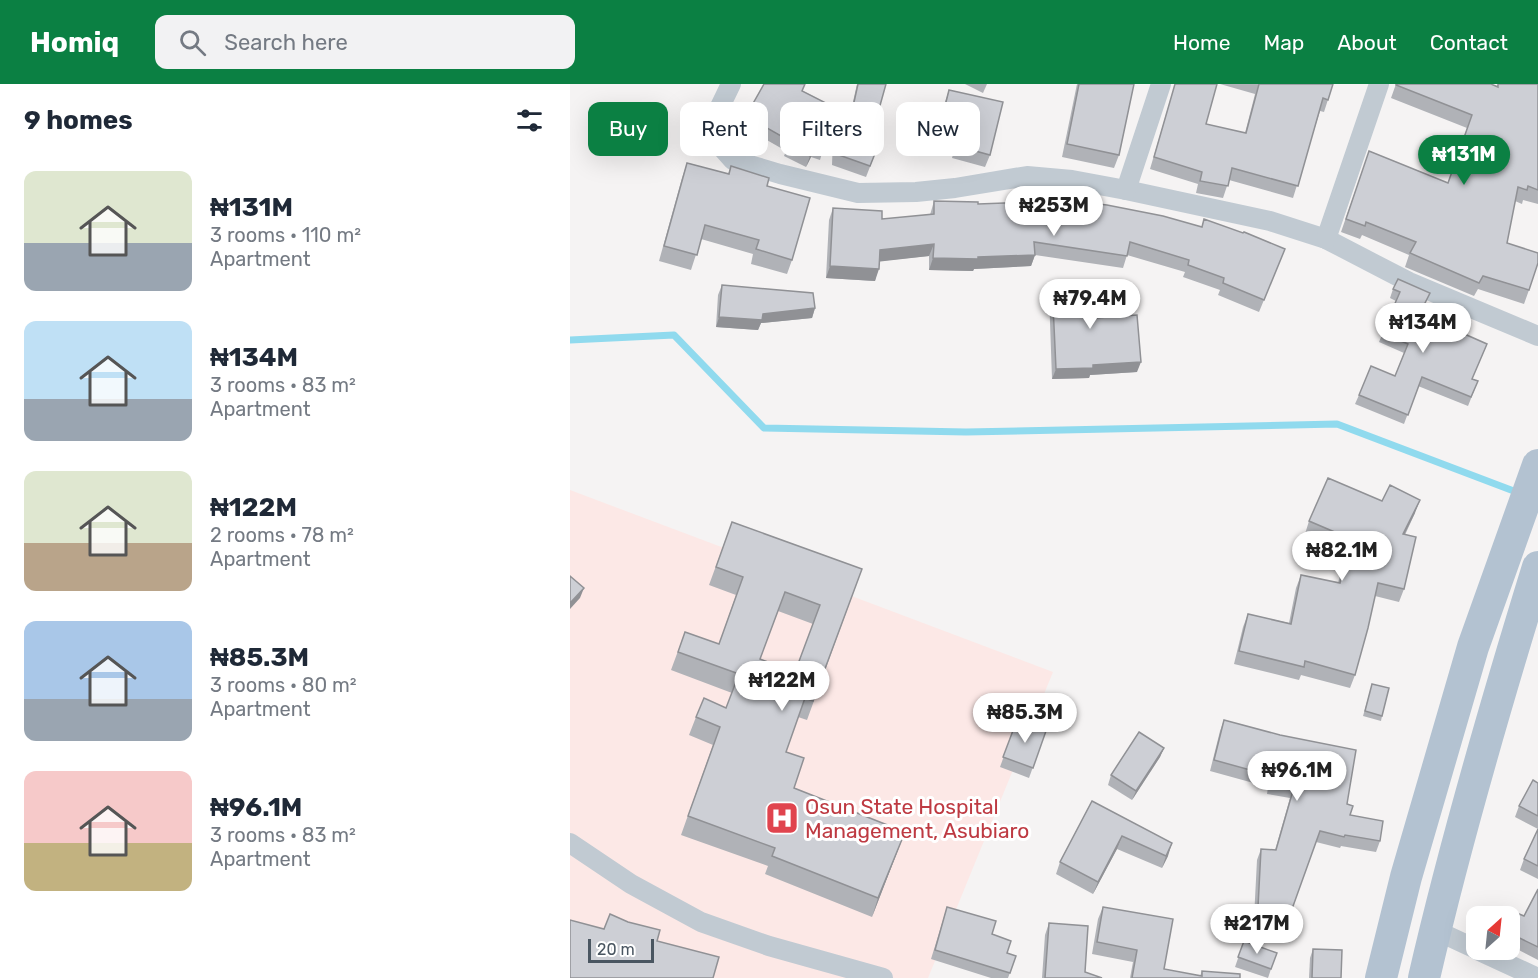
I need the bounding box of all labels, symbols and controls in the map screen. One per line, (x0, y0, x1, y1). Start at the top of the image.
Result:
search box (155, 15, 575, 69)
text: Homiq (30, 26, 119, 59)
icon: search (176, 26, 209, 59)
text: Search here (224, 29, 348, 56)
text: Home (1173, 30, 1230, 55)
text: Map (1263, 30, 1304, 55)
text: About (1337, 30, 1397, 55)
text: Contact (1430, 30, 1508, 55)
chip: Buy (588, 102, 668, 156)
chip: Rent (680, 102, 768, 156)
chip: Filters (780, 102, 884, 156)
chip: New (896, 102, 980, 156)
icon: filters (513, 104, 546, 137)
text: 9 homes (24, 105, 133, 136)
pin: ₦131M (1422, 135, 1506, 186)
text: ₦131M (1432, 142, 1496, 166)
pin: ₦253M (1012, 186, 1096, 237)
text: ₦131M (210, 192, 293, 223)
text: ₦253M (1019, 193, 1089, 217)
icon: home (72, 195, 144, 267)
text: 3 rooms · 110 m² (210, 223, 361, 247)
text: Apartment (210, 247, 311, 271)
pin: ₦79.4M (1041, 279, 1139, 330)
text: ₦79.4M (1053, 286, 1127, 310)
pin: ₦134M (1381, 303, 1465, 354)
text: ₦134M (1389, 310, 1457, 334)
text: ₦134M (210, 342, 298, 373)
icon: home (72, 345, 144, 417)
text: 3 rooms · 83 m² (210, 373, 356, 397)
text: Apartment (210, 397, 311, 421)
text: ₦122M (210, 492, 297, 523)
icon: home (72, 495, 144, 567)
text: 2 rooms · 78 m² (210, 523, 354, 547)
pin: ₦82.1M (1293, 531, 1391, 582)
text: ₦82.1M (1306, 538, 1378, 562)
text: Apartment (210, 547, 311, 571)
text: ₦85.3M (210, 642, 309, 673)
icon: home (72, 645, 144, 717)
pin: ₦122M (740, 661, 824, 712)
text: ₦122M (749, 668, 815, 692)
text: 3 rooms · 80 m² (210, 673, 357, 697)
pin: ₦85.3M (976, 693, 1074, 744)
text: Apartment (210, 697, 311, 721)
text: ₦85.3M (987, 700, 1063, 724)
pin: ₦96.1M (1248, 751, 1346, 802)
text: ₦96.1M (1261, 758, 1333, 782)
text: ₦96.1M (210, 792, 302, 823)
place label: Osun State Hospital Management, Asubiaro (805, 794, 1029, 843)
icon: home (72, 795, 144, 867)
hospital icon: Osun State Hospital Management, Asubiaro (764, 800, 800, 836)
text: 3 rooms · 83 m² (210, 823, 356, 847)
text: Apartment (210, 847, 311, 871)
pin: ₦217M (1215, 904, 1299, 955)
north arrow (1466, 906, 1520, 960)
map controls (1466, 906, 1520, 960)
text: ₦217M (1224, 911, 1290, 935)
scale bar (588, 936, 654, 964)
text: 20 m (597, 940, 635, 959)

